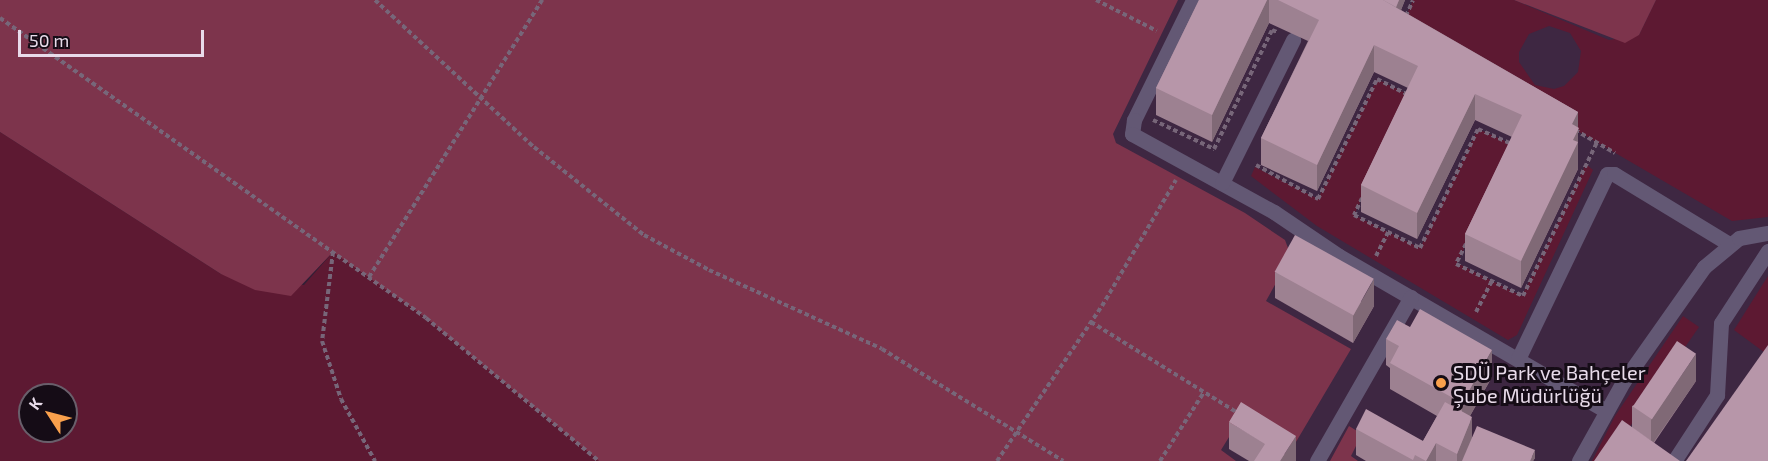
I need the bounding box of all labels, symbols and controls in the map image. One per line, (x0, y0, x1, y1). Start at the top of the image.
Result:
scale bar (21, 18, 207, 56)
text: 50 m (29, 29, 69, 51)
place label: SDÜ Park ve Bahçeler Şube Müdürlüğü (1453, 360, 1646, 407)
marker: SDÜ Park ve Bahçeler Şube Müdürlüğü (1434, 376, 1448, 390)
north arrow (18, 383, 78, 443)
text: K (24, 394, 45, 413)

